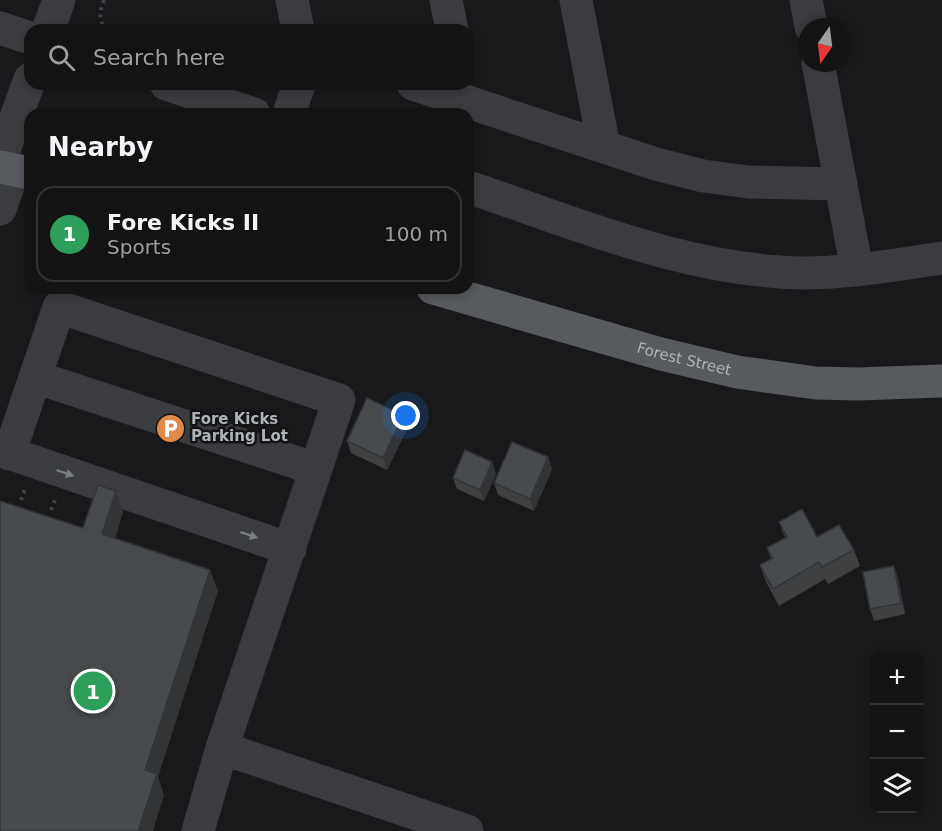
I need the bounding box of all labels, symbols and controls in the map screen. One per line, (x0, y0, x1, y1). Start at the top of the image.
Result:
north arrow (798, 18, 852, 72)
search box (24, 24, 474, 90)
icon: search (45, 41, 78, 74)
text: Search here (93, 45, 225, 70)
text: Nearby (48, 132, 153, 162)
text: Fore Kicks II (107, 210, 259, 235)
text: 1 (63, 222, 76, 246)
text: 100 m (384, 222, 448, 246)
text: Sports (107, 235, 171, 259)
street label: Forest Street (635, 339, 733, 379)
your location (391, 401, 420, 430)
place label: Fore Kicks Parking Lot (191, 410, 288, 445)
parking icon: Fore Kicks Parking Lot (154, 412, 186, 444)
one-way arrow (56, 468, 74, 478)
one-way arrow (240, 531, 258, 540)
map controls (870, 651, 924, 813)
button: + (870, 651, 924, 705)
pin: 1 (74, 668, 112, 714)
button: − (870, 705, 924, 759)
button: layers (870, 759, 924, 813)

